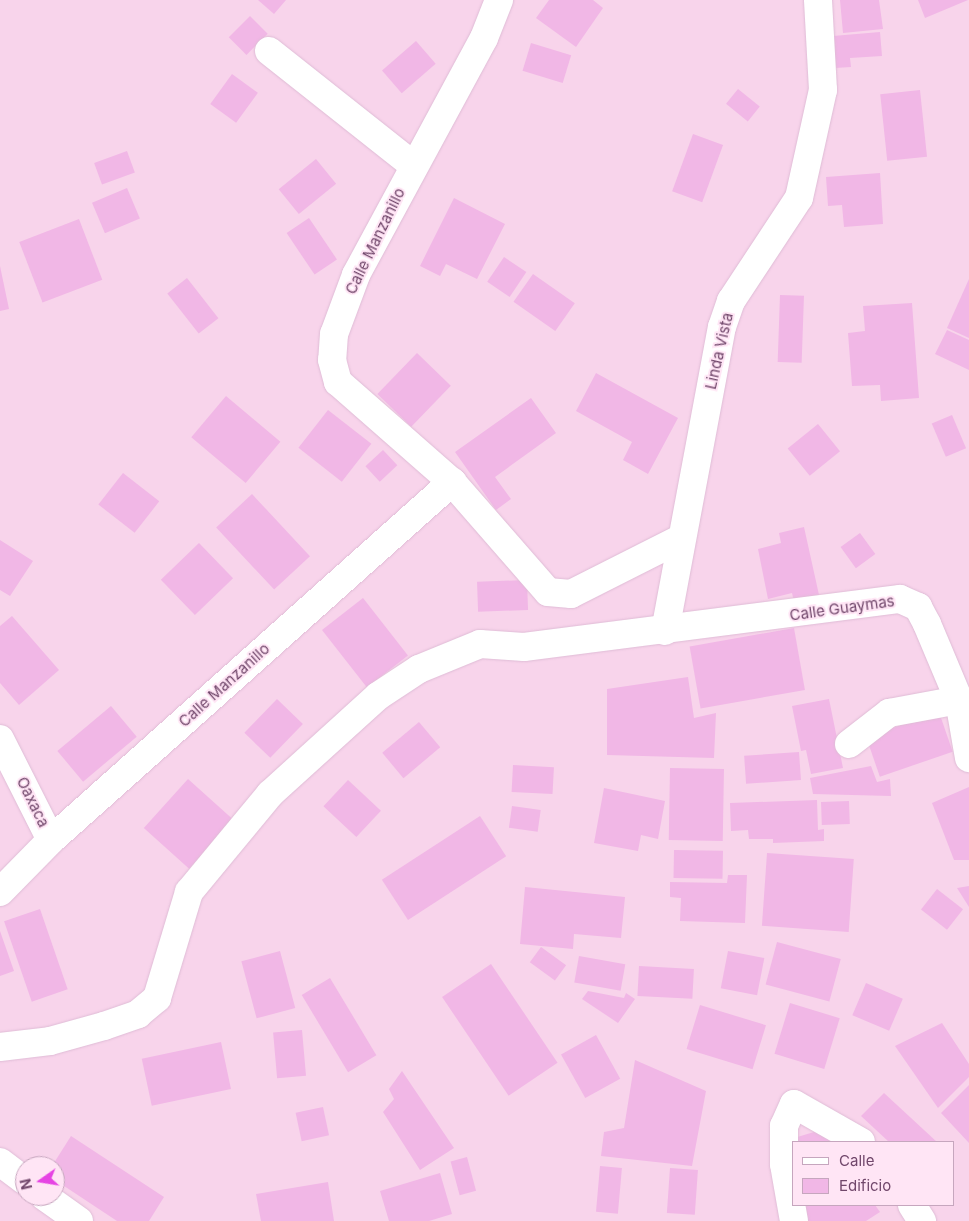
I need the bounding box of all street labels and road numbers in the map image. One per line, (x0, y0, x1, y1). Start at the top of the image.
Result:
street label: Calle Manzanillo (342, 185, 408, 297)
street label: Linda Vista (701, 311, 737, 391)
street label: Calle Guaymas (788, 592, 896, 624)
street label: Calle Manzanillo (175, 640, 273, 730)
street label: Oaxaca (13, 774, 53, 830)

